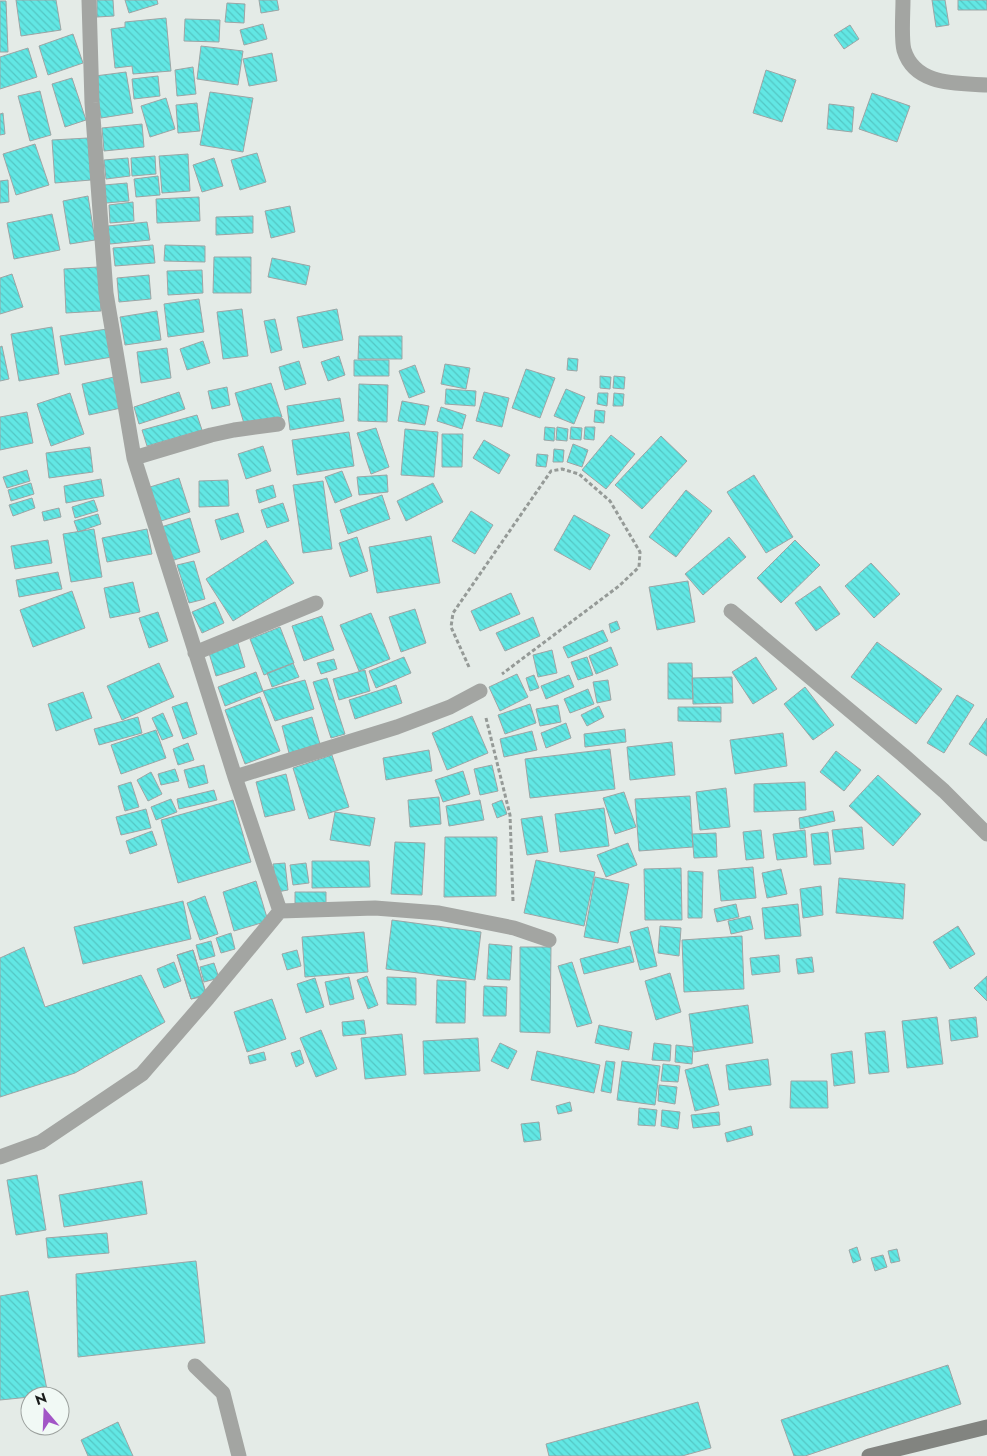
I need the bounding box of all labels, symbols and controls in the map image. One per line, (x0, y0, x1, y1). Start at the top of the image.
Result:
north arrow (20, 1386, 70, 1436)
text: N (32, 1387, 49, 1410)

